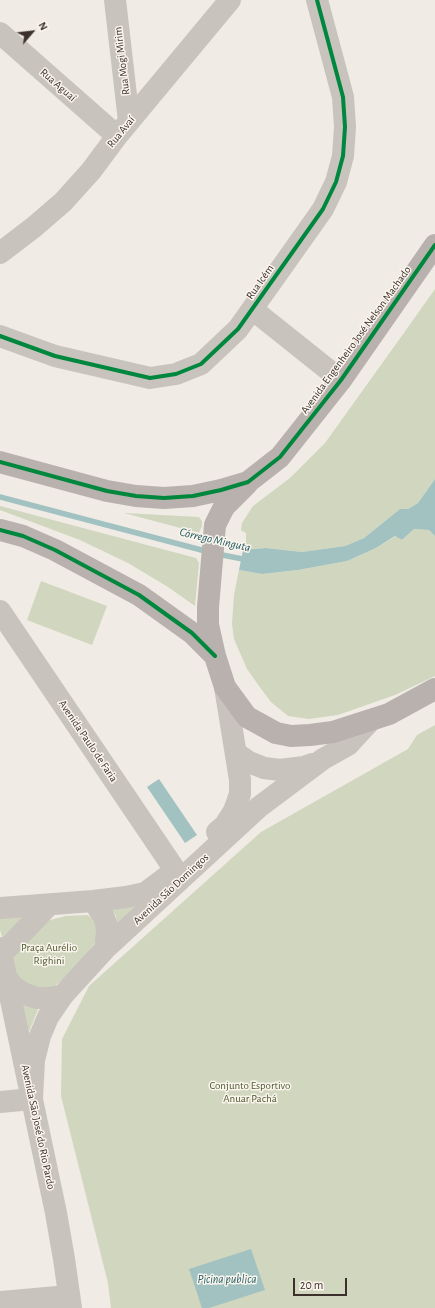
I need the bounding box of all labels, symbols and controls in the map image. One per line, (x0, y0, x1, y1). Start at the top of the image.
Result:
north arrow (12, 12, 52, 52)
text: N (36, 20, 50, 32)
street label: Rua Mogi Mirim (111, 26, 133, 96)
street label: Rua Aguaí (37, 66, 79, 104)
street label: Rua Avaí (104, 114, 138, 150)
street label: Rua Icém (243, 262, 277, 302)
street label: Avenida Engenheiro José Nelson Machado (298, 264, 414, 416)
water label: Córrego Minguta (178, 525, 252, 555)
street label: Avenida Paulo de Faria (56, 698, 120, 784)
street label: Avenida São Domingos (131, 851, 211, 927)
park label: Praça Aurélio Righini (21, 941, 77, 967)
street label: Avenida São José do Rio Pardo (18, 1063, 58, 1191)
park label: Conjunto Esportivo Anuar Pachá (209, 1079, 291, 1105)
scale bar (295, 1270, 349, 1296)
water label: Picina publica (198, 1272, 256, 1286)
text: 20 m (300, 1279, 323, 1291)

